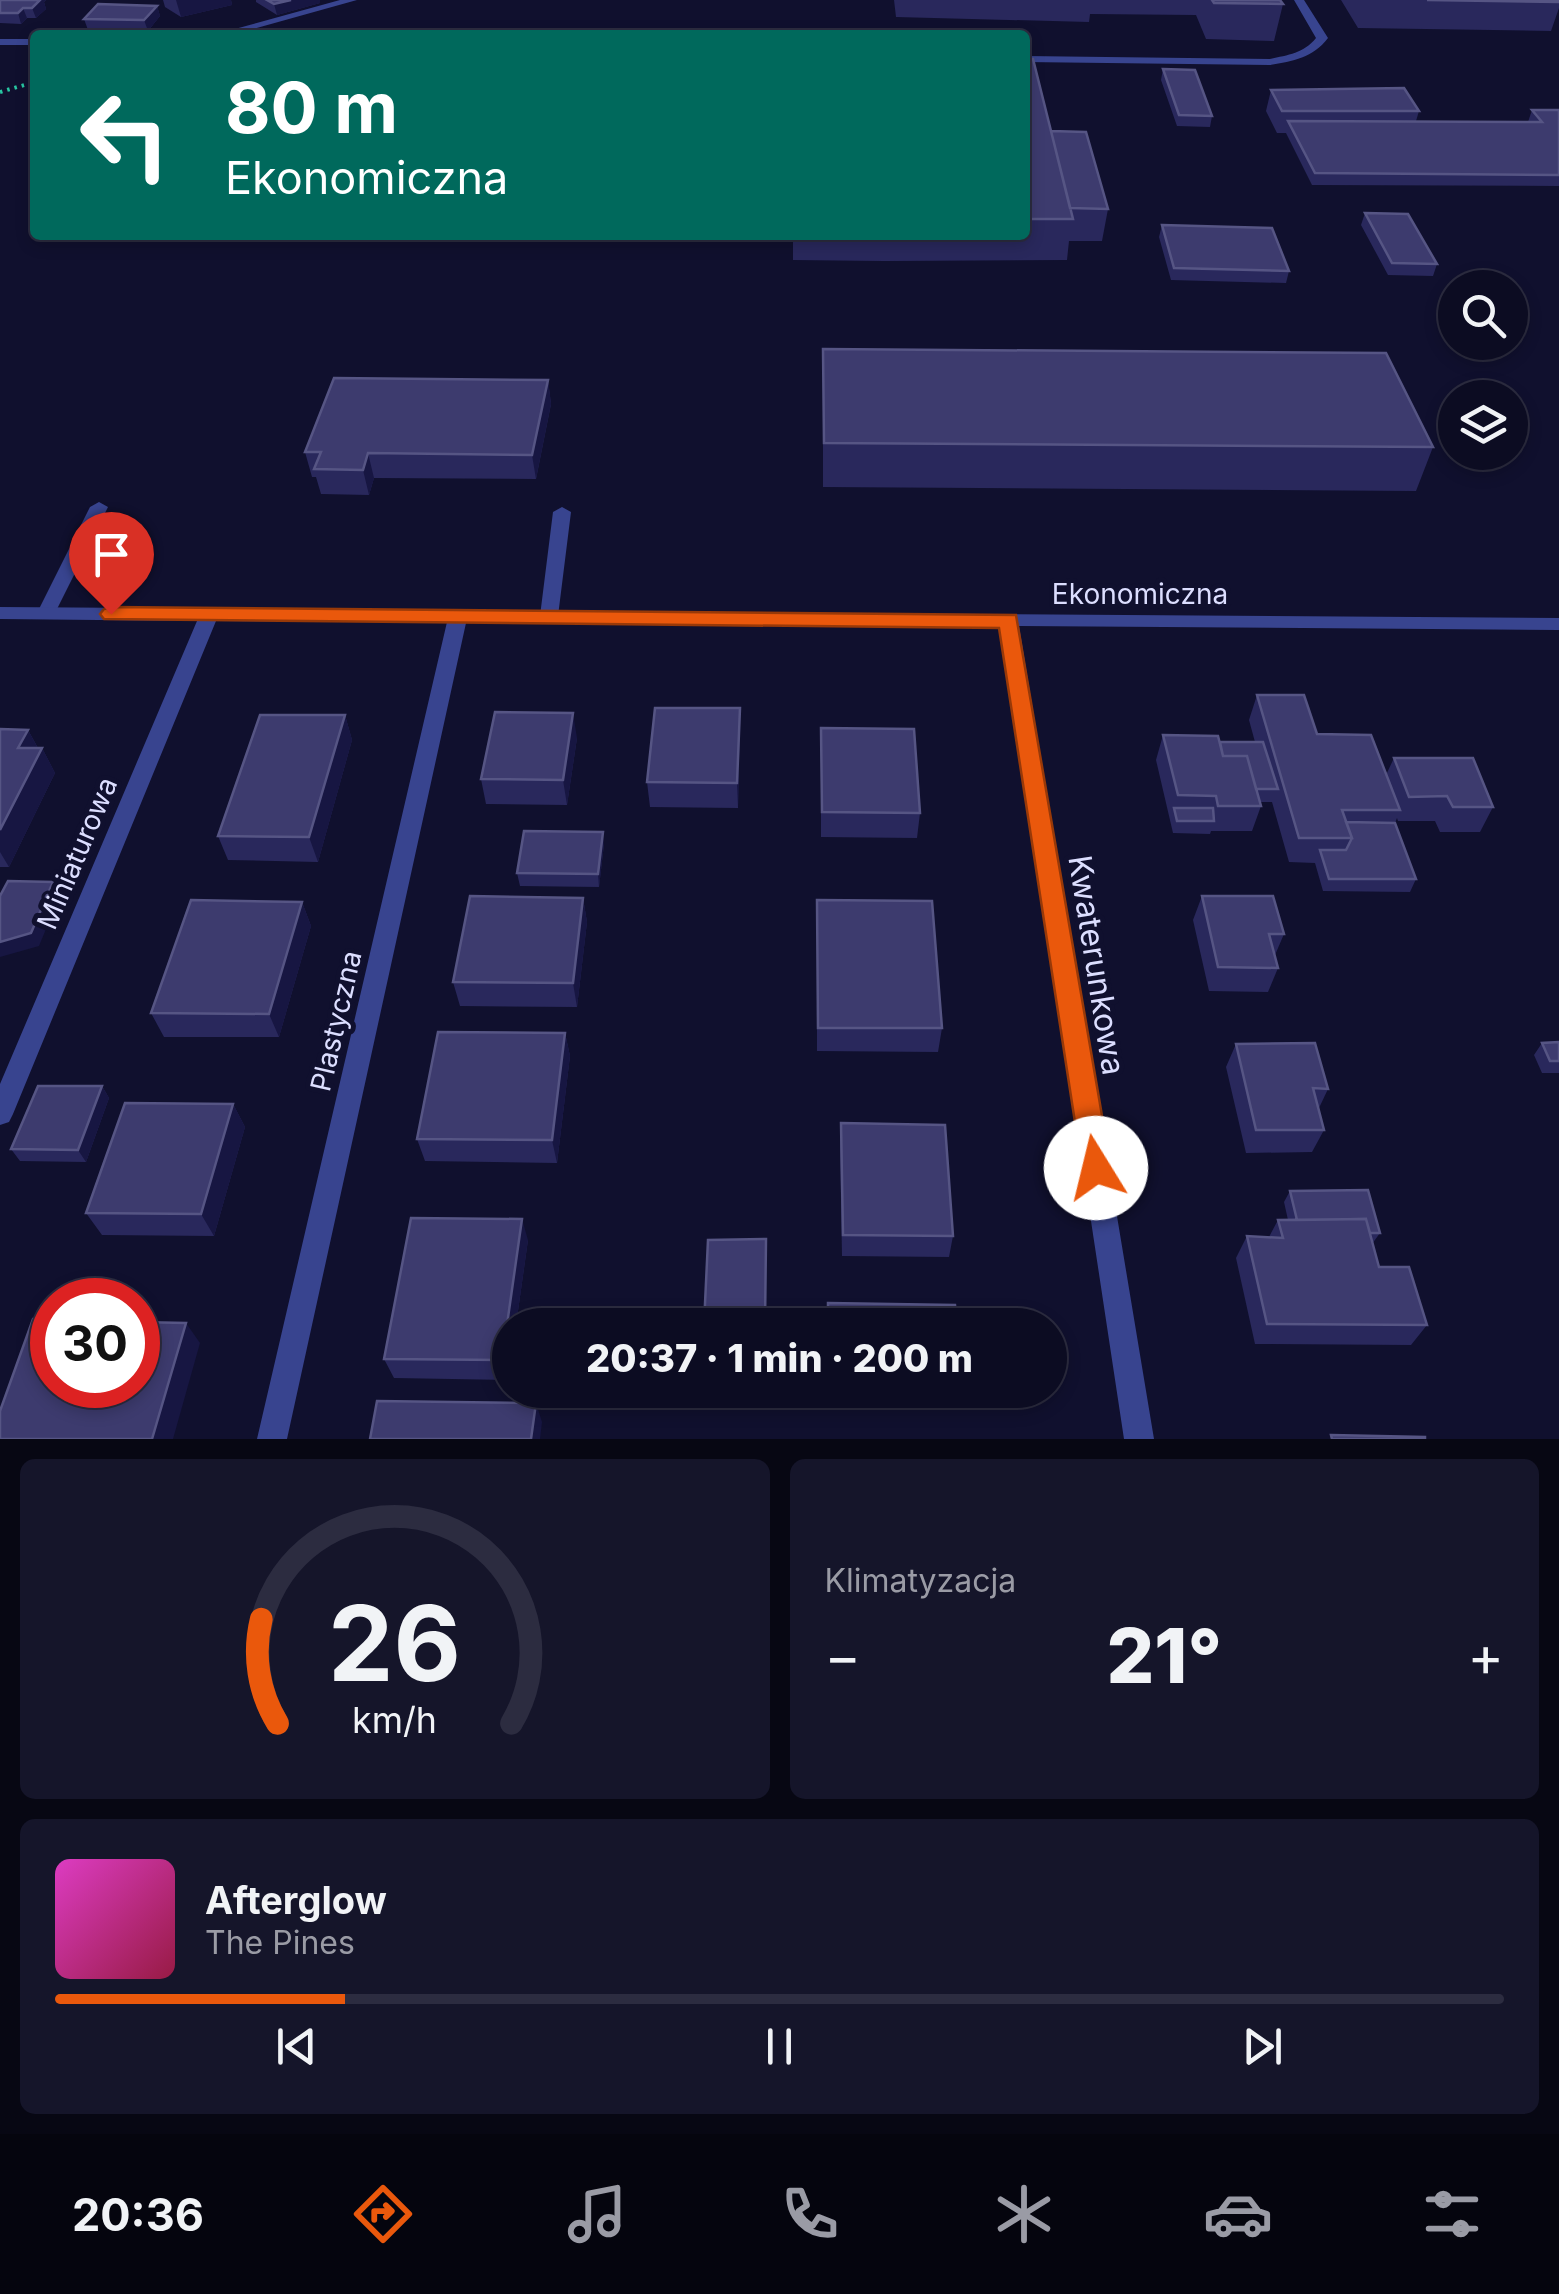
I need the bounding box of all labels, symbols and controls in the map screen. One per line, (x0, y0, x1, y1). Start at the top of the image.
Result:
text: 80 m (225, 65, 398, 150)
icon: left (60, 70, 190, 200)
text: Ekonomiczna (225, 150, 508, 205)
map controls (1438, 270, 1528, 470)
button: search (1438, 270, 1528, 360)
button: layers (1438, 380, 1528, 470)
pin (69, 512, 154, 615)
icon: arrive (84, 527, 139, 582)
street label: Ekonomiczna (1052, 577, 1228, 611)
street label: Miniaturowa (30, 772, 124, 934)
street label: Kwaterunkowa (1060, 852, 1134, 1078)
street label: Plastyczna (303, 947, 369, 1095)
position arrow (1044, 1116, 1148, 1220)
speed limit sign: 30 (30, 1278, 160, 1408)
text: 20:37 · 1 min · 200 m (586, 1335, 973, 1381)
text: Klimatyzacja (825, 1561, 1016, 1600)
text: 26 (328, 1580, 461, 1706)
text: 21° (1106, 1610, 1222, 1701)
text: − (825, 1623, 861, 1689)
text: + (1468, 1623, 1504, 1689)
text: km/h (352, 1698, 437, 1742)
text: Afterglow (205, 1877, 387, 1923)
text: The Pines (205, 1923, 355, 1962)
icon: previous (269, 2019, 324, 2074)
icon: pause (752, 2019, 807, 2074)
icon: next (1235, 2019, 1290, 2074)
icon: directions (348, 2179, 418, 2249)
icon: music (562, 2179, 632, 2249)
icon: phone (775, 2179, 845, 2249)
icon: climate (989, 2179, 1059, 2249)
icon: car (1203, 2179, 1273, 2249)
icon: filters (1417, 2179, 1487, 2249)
text: 20:36 (72, 2187, 204, 2242)

